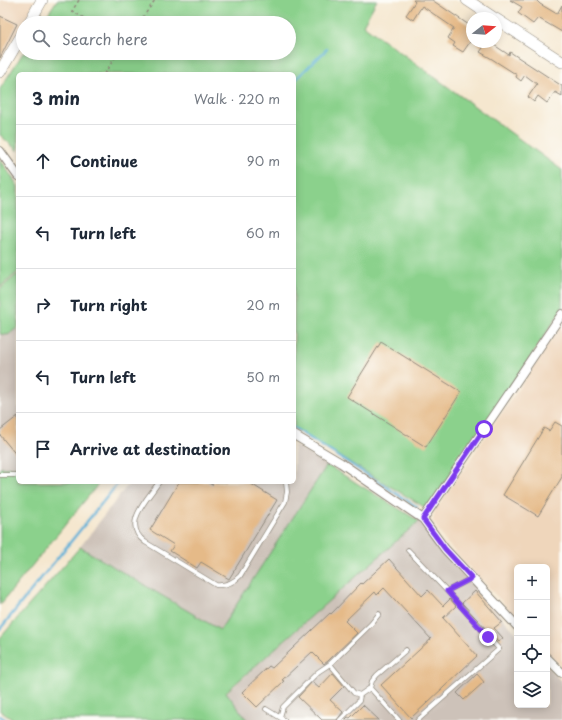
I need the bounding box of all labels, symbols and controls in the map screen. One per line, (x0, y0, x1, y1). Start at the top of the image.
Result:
north arrow (466, 12, 502, 48)
search box (16, 16, 296, 60)
icon: search (30, 27, 52, 49)
text: Search here (62, 27, 148, 50)
text: 3 min (32, 85, 80, 111)
text: Walk · 220 m (194, 89, 280, 108)
text: Continue (70, 149, 138, 172)
icon: ahead (32, 150, 54, 172)
text: 90 m (247, 151, 280, 170)
text: Turn left (70, 221, 136, 244)
icon: left (32, 222, 54, 244)
text: 60 m (246, 223, 280, 242)
text: Turn right (70, 293, 147, 316)
icon: right (32, 294, 54, 316)
text: 20 m (246, 295, 280, 314)
text: Turn left (70, 365, 136, 388)
icon: left (32, 366, 54, 388)
text: 50 m (246, 367, 280, 386)
route start (475, 420, 493, 438)
text: Arrive at destination (70, 437, 231, 460)
icon: arrive (32, 438, 54, 460)
map controls (514, 564, 550, 708)
button: + (514, 564, 550, 600)
button: − (514, 600, 550, 636)
route end (479, 628, 497, 646)
button: locate (514, 636, 550, 672)
button: layers (514, 672, 550, 708)

